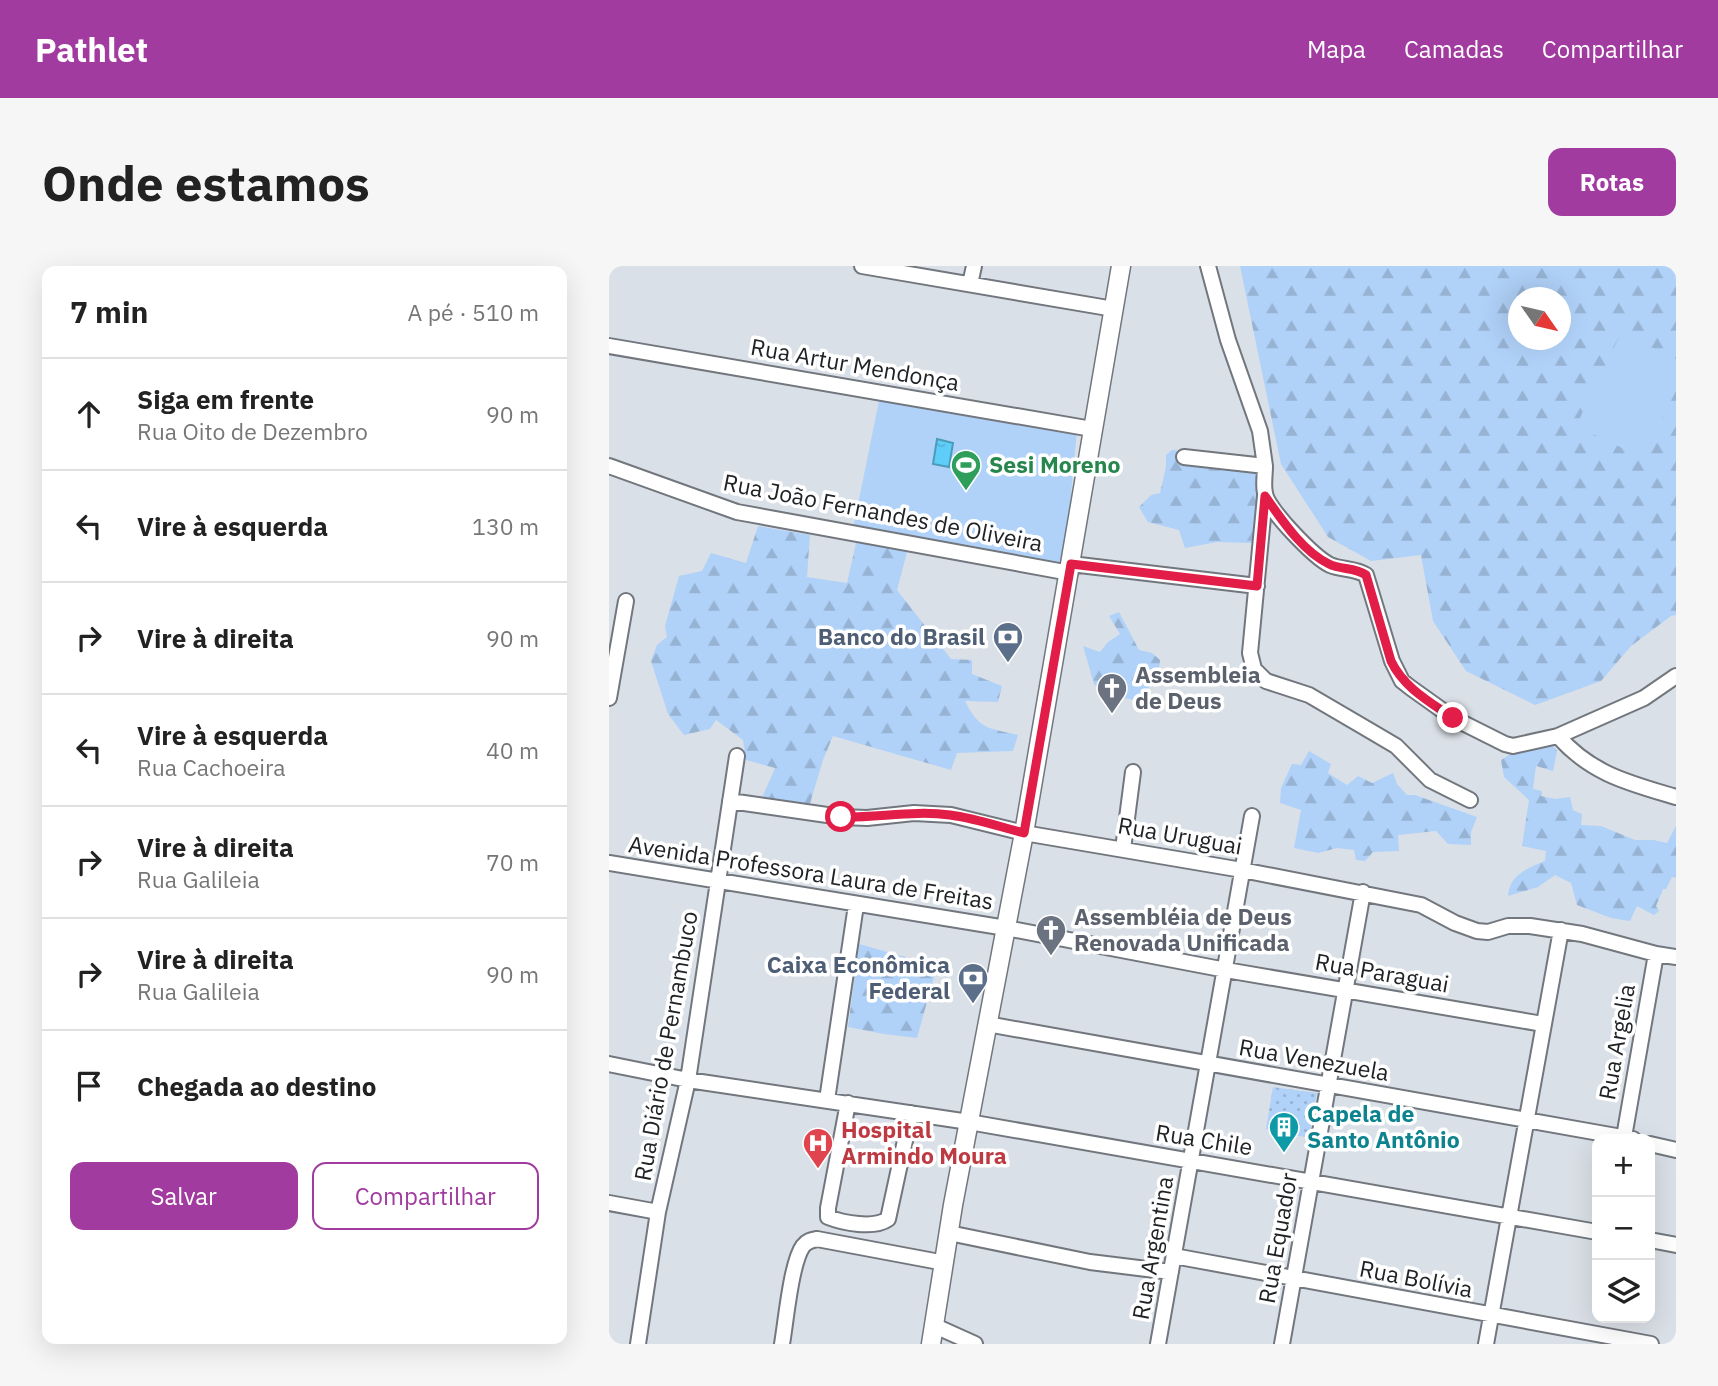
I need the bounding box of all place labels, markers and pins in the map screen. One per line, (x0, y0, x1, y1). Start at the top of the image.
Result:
sports icon: Sesi Moreno (949, 448, 983, 492)
place label: Sesi Moreno (989, 449, 1120, 479)
bank icon: Banco do Brasil (991, 620, 1025, 664)
place label: Banco do Brasil (818, 621, 985, 651)
place label: Assembleia de Deus (1135, 659, 1261, 715)
church icon: Assembleia de Deus (1095, 671, 1129, 715)
place label: Assembléia de Deus Renovada Unificada (1074, 901, 1292, 957)
church icon: Assembléia de Deus Renovada Unificada (1034, 913, 1068, 957)
place label: Caixa Econômica Federal (767, 949, 950, 1005)
bank icon: Caixa Econômica Federal (956, 961, 990, 1005)
place label: Capela de Santo Antônio (1307, 1098, 1460, 1154)
building icon: Capela de Santo Antônio (1267, 1110, 1301, 1154)
place label: Hospital Armindo Moura (841, 1114, 1007, 1170)
hospital icon: Hospital Armindo Moura (801, 1126, 835, 1170)

